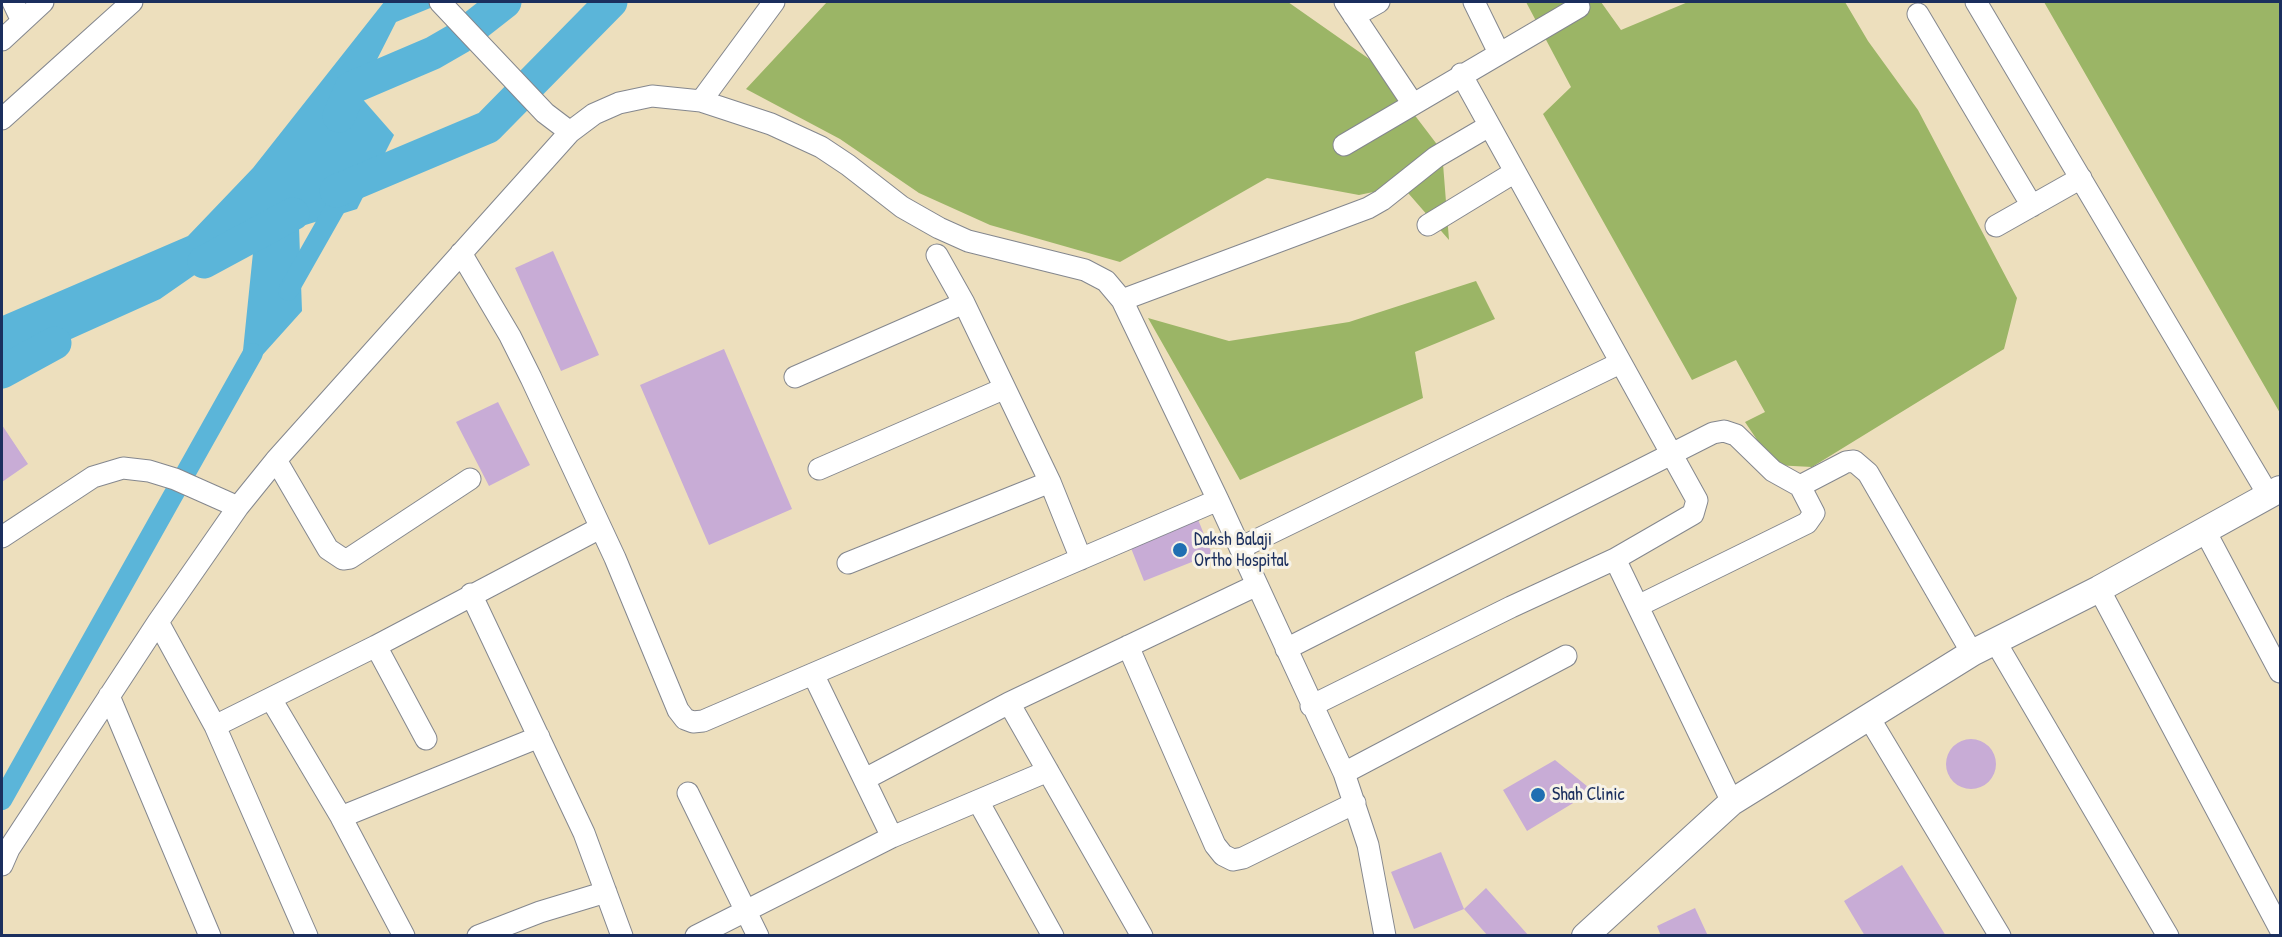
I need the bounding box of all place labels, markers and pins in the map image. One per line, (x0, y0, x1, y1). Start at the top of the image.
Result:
place label: Daksh Balaji Ortho Hospital (1194, 529, 1288, 572)
marker: Daksh Balaji Ortho Hospital (1171, 541, 1189, 559)
place label: Shah Clinic (1552, 784, 1624, 806)
marker: Shah Clinic (1529, 786, 1547, 804)

